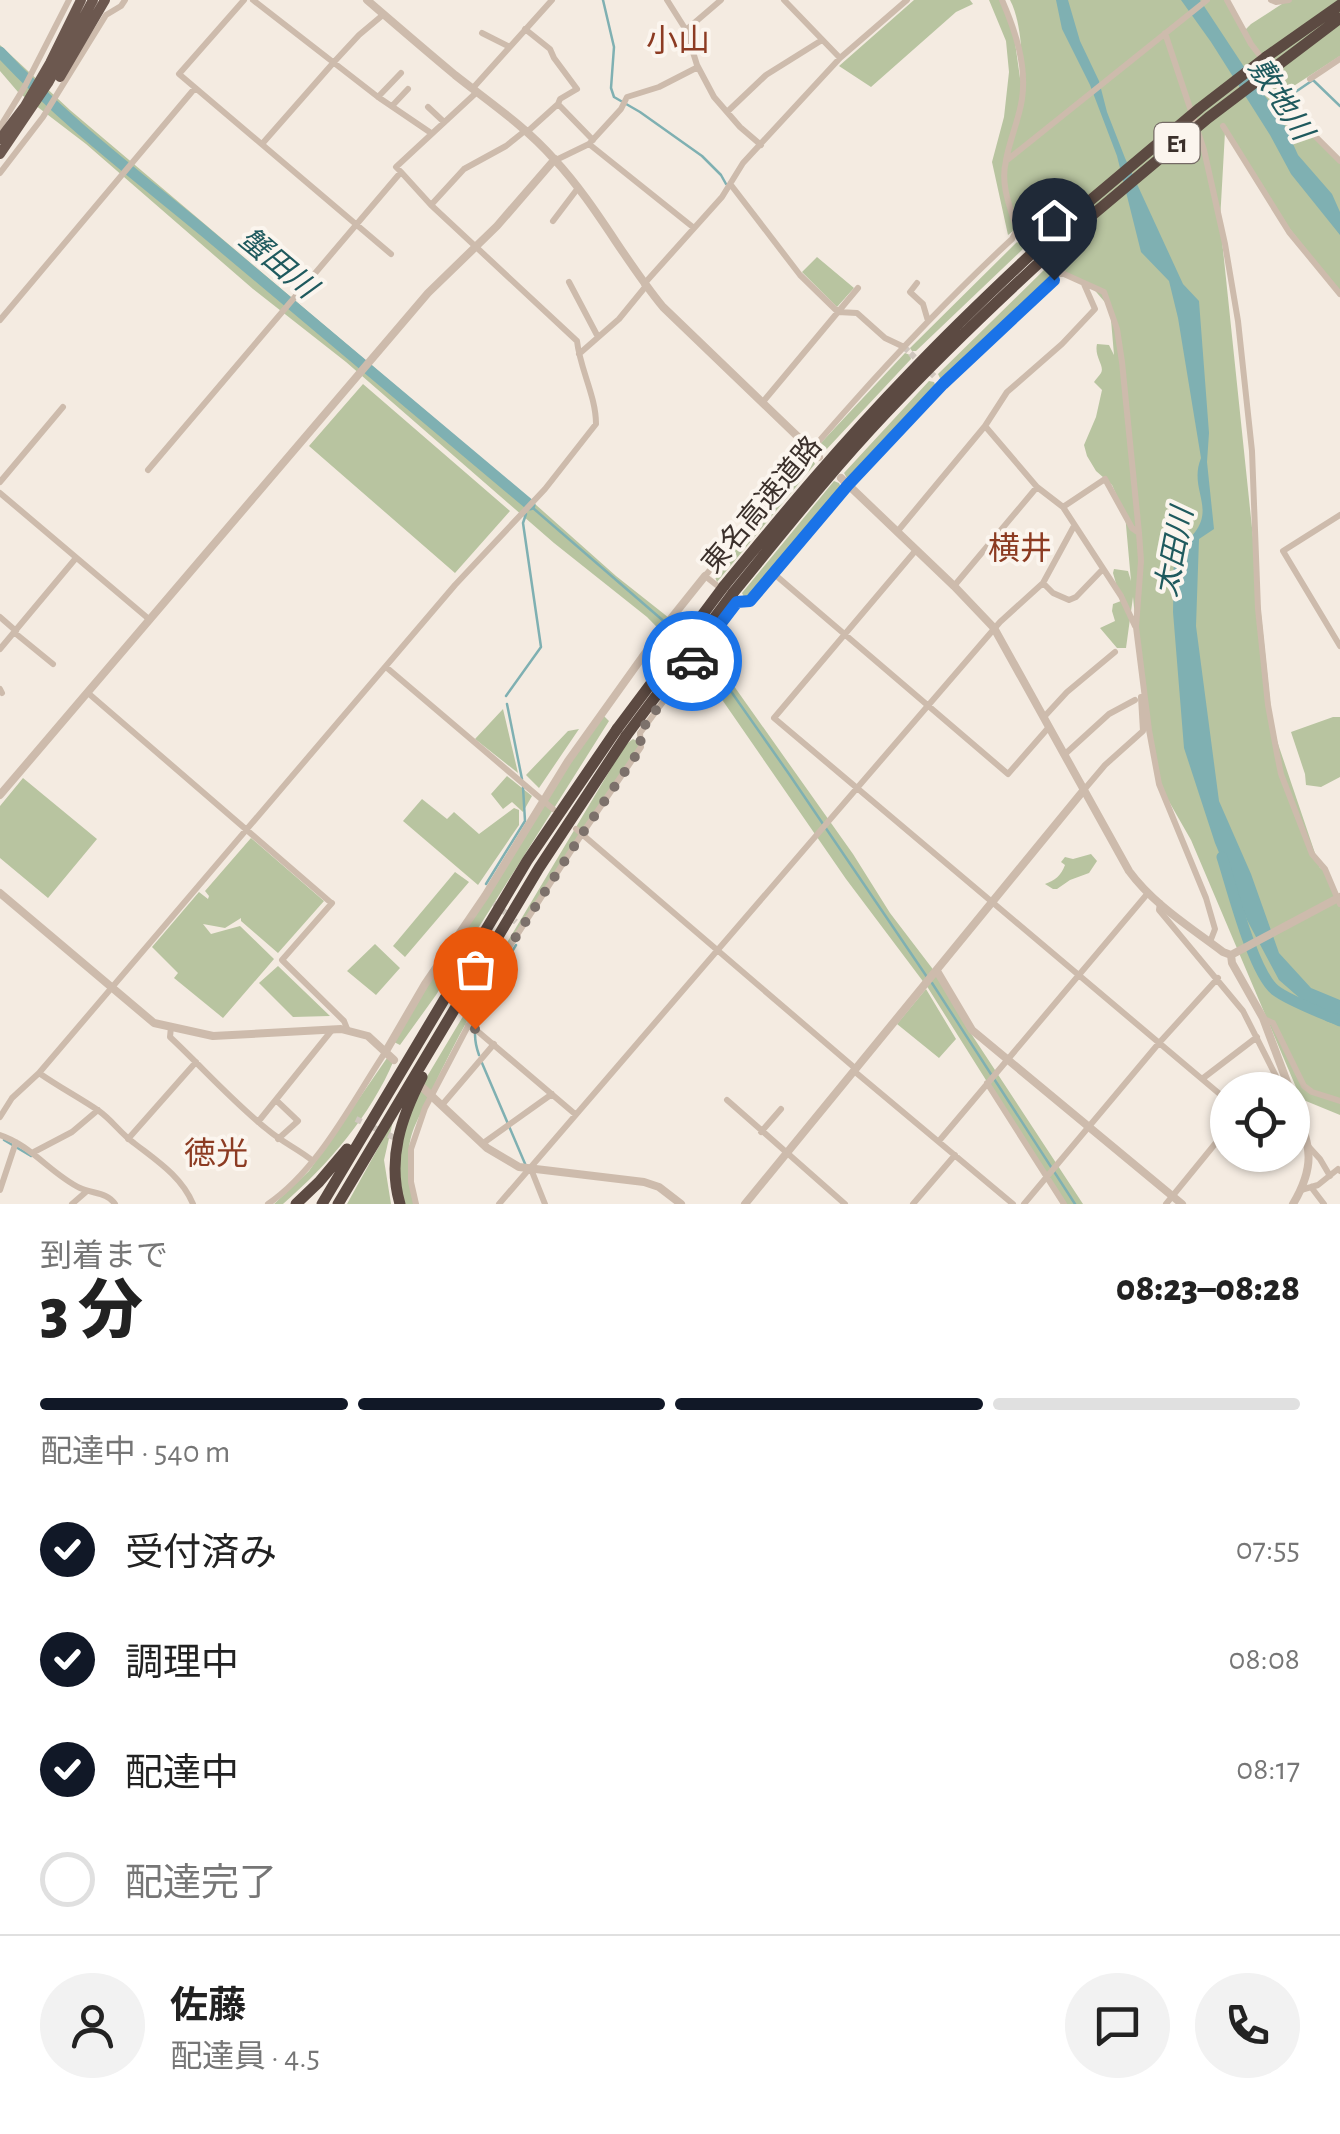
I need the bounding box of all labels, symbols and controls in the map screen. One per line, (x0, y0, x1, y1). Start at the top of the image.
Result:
district label: 小山 (646, 24, 710, 57)
water label: 敷地川 (1243, 53, 1321, 148)
road number: E1 (1154, 123, 1200, 163)
pin (1012, 178, 1097, 281)
icon: home (1027, 193, 1082, 248)
water label: 蟹田川 (233, 222, 325, 306)
street label: 東名高速道路 (696, 431, 827, 579)
water label: 太田川 (1150, 502, 1199, 599)
district label: 横井 (988, 532, 1052, 565)
courier (642, 611, 742, 711)
icon: car (665, 634, 720, 689)
pin (433, 927, 518, 1030)
icon: bag (448, 942, 503, 997)
map controls (1210, 1072, 1310, 1172)
button: locate (1210, 1072, 1310, 1172)
district label: 徳光 (184, 1137, 248, 1170)
text: 到着まで (40, 1240, 168, 1272)
text: 08:23–08:28 (1116, 1270, 1300, 1308)
text: 3 分 (40, 1280, 143, 1345)
text: 配達中 · 540 m (40, 1436, 230, 1468)
icon: check (40, 1522, 95, 1577)
text: 07:55 (1236, 1533, 1300, 1565)
text: 受付済み (125, 1535, 277, 1573)
icon: check (40, 1632, 95, 1687)
text: 08:08 (1229, 1643, 1300, 1675)
text: 調理中 (125, 1645, 239, 1683)
icon: check (40, 1742, 95, 1797)
text: 08:17 (1236, 1753, 1300, 1785)
text: 配達中 (125, 1755, 239, 1793)
text: 配達完了 (125, 1865, 277, 1903)
button: person (40, 1973, 145, 2078)
button: chat (1065, 1973, 1170, 2078)
button: phone (1195, 1973, 1300, 2078)
text: 佐藤 (170, 1988, 246, 2026)
text: 配達員 · 4.5 (170, 2041, 320, 2073)

